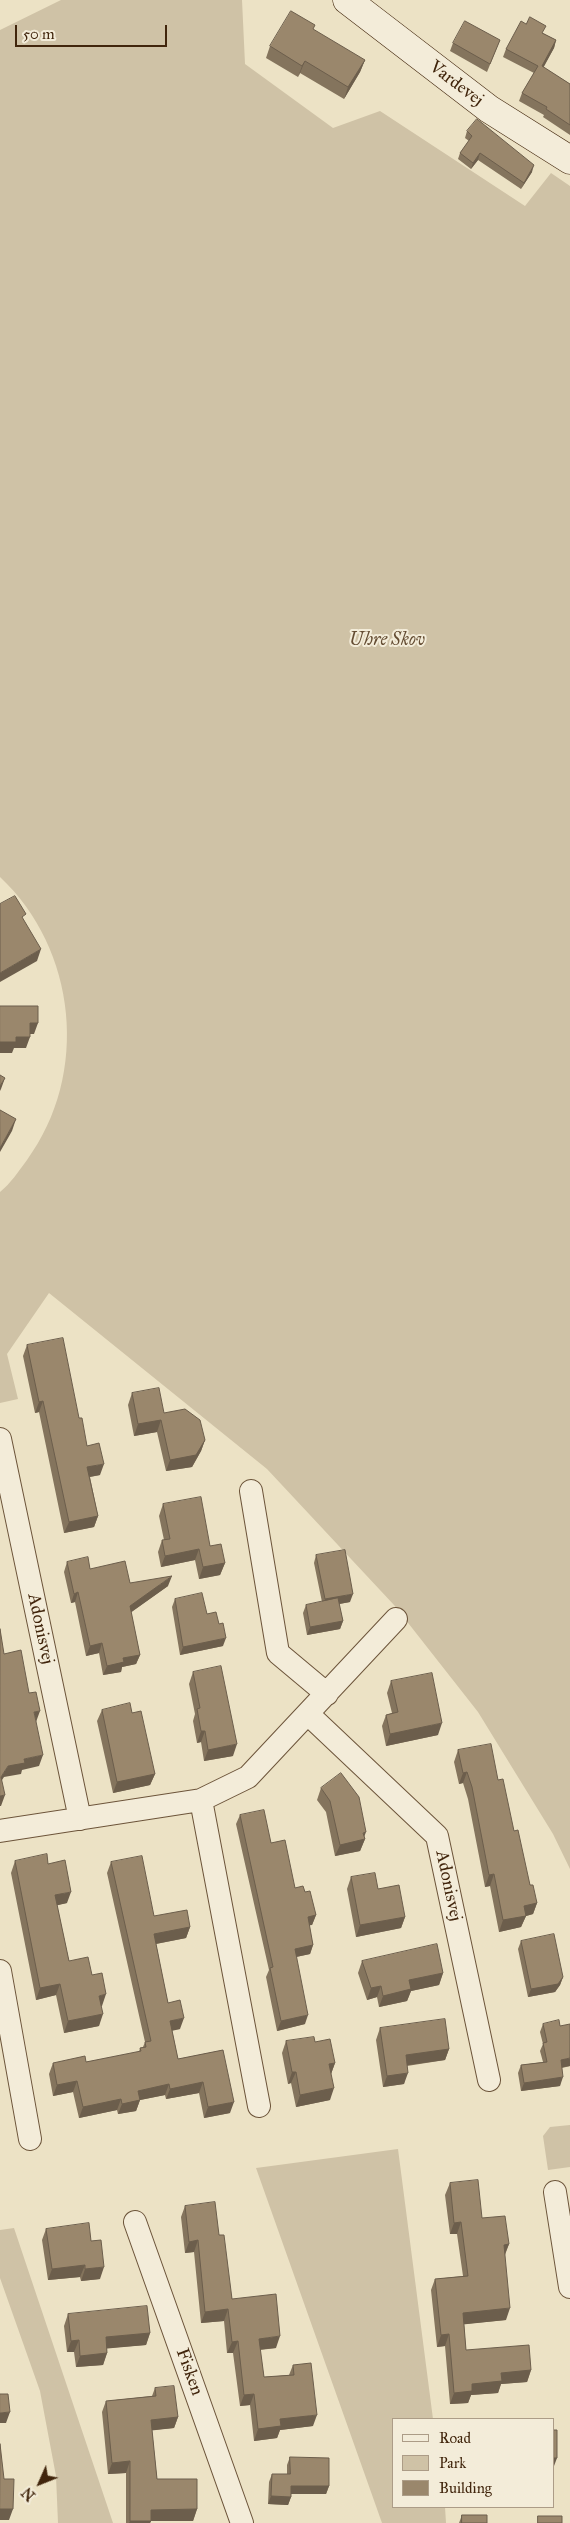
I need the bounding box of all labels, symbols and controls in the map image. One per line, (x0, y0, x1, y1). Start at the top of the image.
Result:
scale bar (18, 15, 170, 47)
text: 50 m (23, 25, 55, 43)
street label: Vardevej (425, 57, 487, 111)
park label: Uhre Skov (349, 630, 425, 652)
street label: Adonisvej (22, 1592, 58, 1666)
street label: Adonisvej (430, 1849, 466, 1923)
street label: Fisken (171, 2345, 207, 2399)
legend (392, 2418, 555, 2508)
text: Road (439, 2429, 471, 2447)
text: Park (439, 2454, 466, 2472)
north arrow (15, 2458, 65, 2508)
text: Building (439, 2479, 492, 2497)
text: N (19, 2484, 39, 2504)

